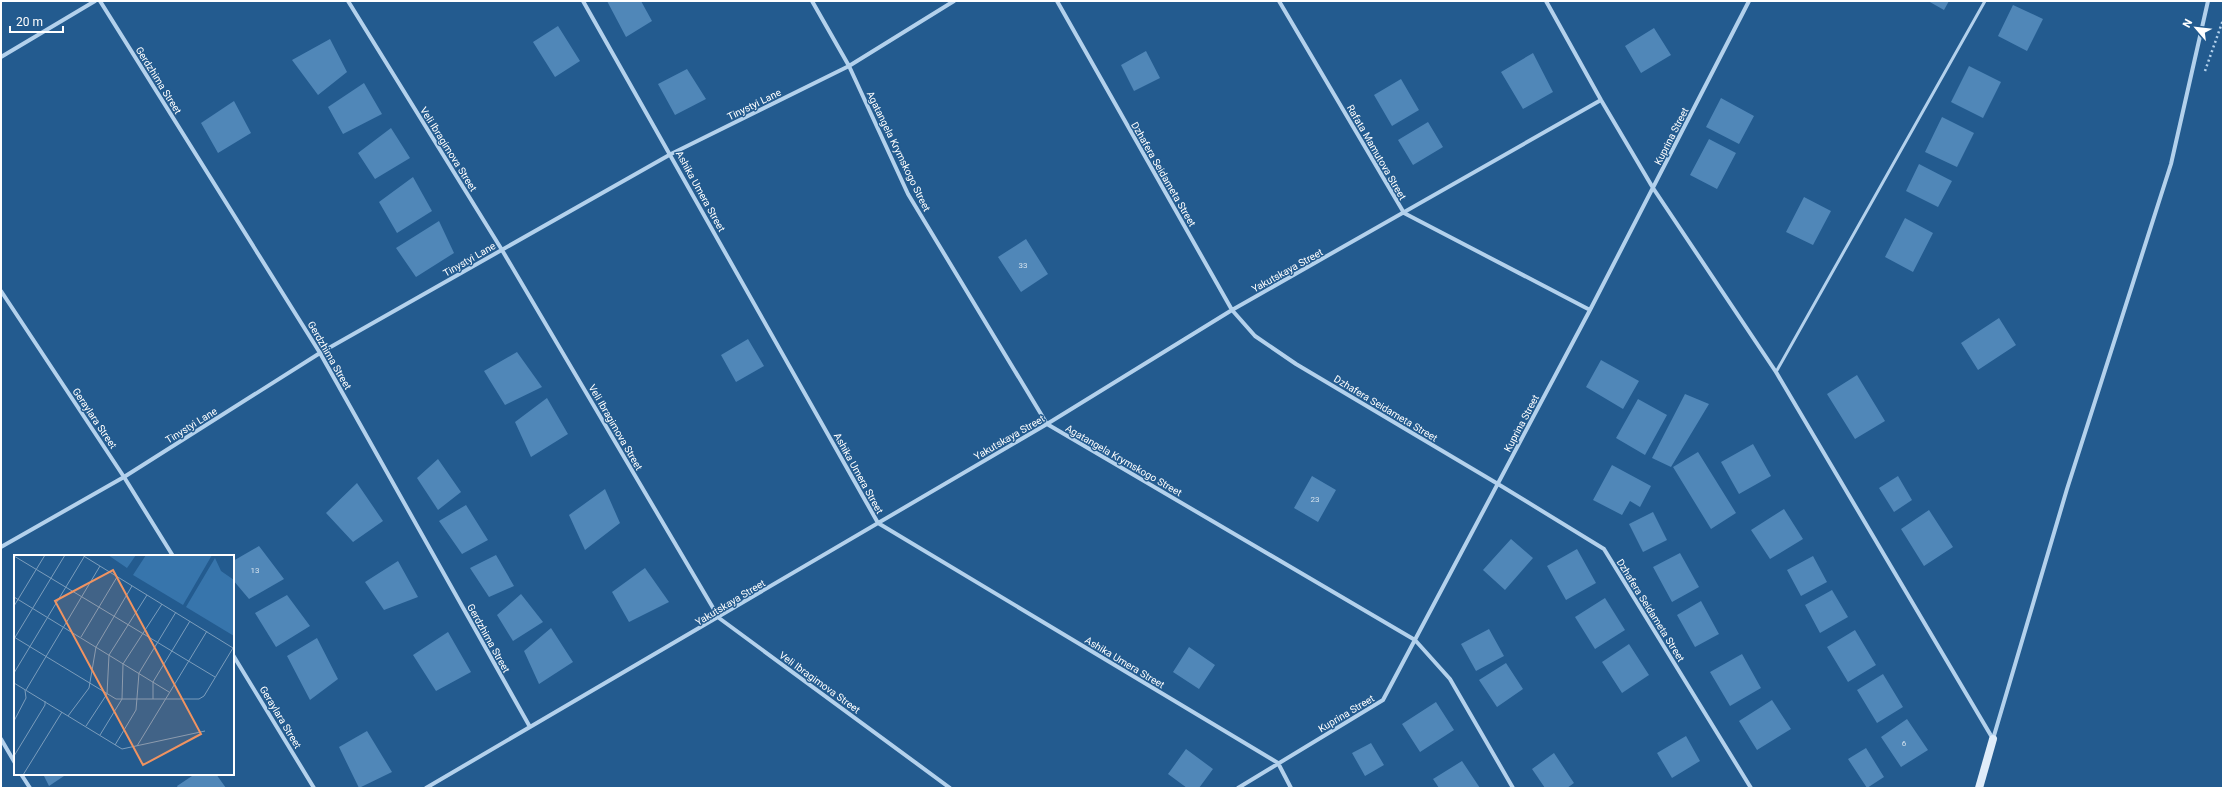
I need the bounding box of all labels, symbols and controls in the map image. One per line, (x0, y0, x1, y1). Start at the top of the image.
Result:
scale bar (10, 8, 63, 34)
north arrow (2176, 8, 2216, 48)
text: 20 m (16, 15, 43, 29)
text: N (2180, 17, 2195, 30)
street label: Gerdzhima Street (134, 45, 184, 116)
street label: Tinystyi Lane (726, 87, 783, 122)
street label: Agatangela Krymskogo Street (865, 89, 933, 213)
street label: Rafata Mamutova Street (1345, 103, 1408, 202)
street label: Veli Ibragimova Street (418, 105, 479, 193)
street label: Kuprina Street (1652, 106, 1691, 167)
street label: Dzhafera Seidameta Street (1129, 120, 1198, 228)
street label: Ashika Umera Street (674, 149, 727, 234)
street label: Tinystyi Lane (441, 240, 497, 279)
street label: Yakutskaya Street (1250, 246, 1325, 295)
house number: 33 (1019, 261, 1028, 270)
street label: Gerdzhima Street (306, 319, 354, 391)
street label: Dzhafera Seidameta Street (1332, 373, 1439, 444)
street label: Veli Ibragimova Street (586, 382, 645, 472)
street label: Geraylara Street (70, 386, 119, 451)
street label: Kuprina Street (1502, 393, 1541, 454)
street label: Tinystyi Lane (164, 405, 219, 446)
street label: Yakutskaya Street (972, 413, 1046, 462)
street label: Agatangela Krymskogo Street (1064, 423, 1184, 498)
street label: Ashika Umera Street (832, 431, 885, 516)
house number: 23 (1311, 495, 1320, 504)
inset map (14, 555, 234, 775)
street label: Dzhafera Seidameta Street (1614, 557, 1687, 663)
house number: 13 (251, 566, 260, 575)
street label: Yakutskaya Street (693, 577, 767, 628)
street label: Gerdzhima Street (465, 602, 512, 675)
street label: Ashika Umera Street (1083, 634, 1166, 690)
street label: Veli Ibragimova Street (777, 649, 862, 715)
street label: Geraylara Street (258, 684, 304, 750)
street label: Kuprina Street (1316, 693, 1376, 734)
house number: 6 (1902, 739, 1907, 748)

